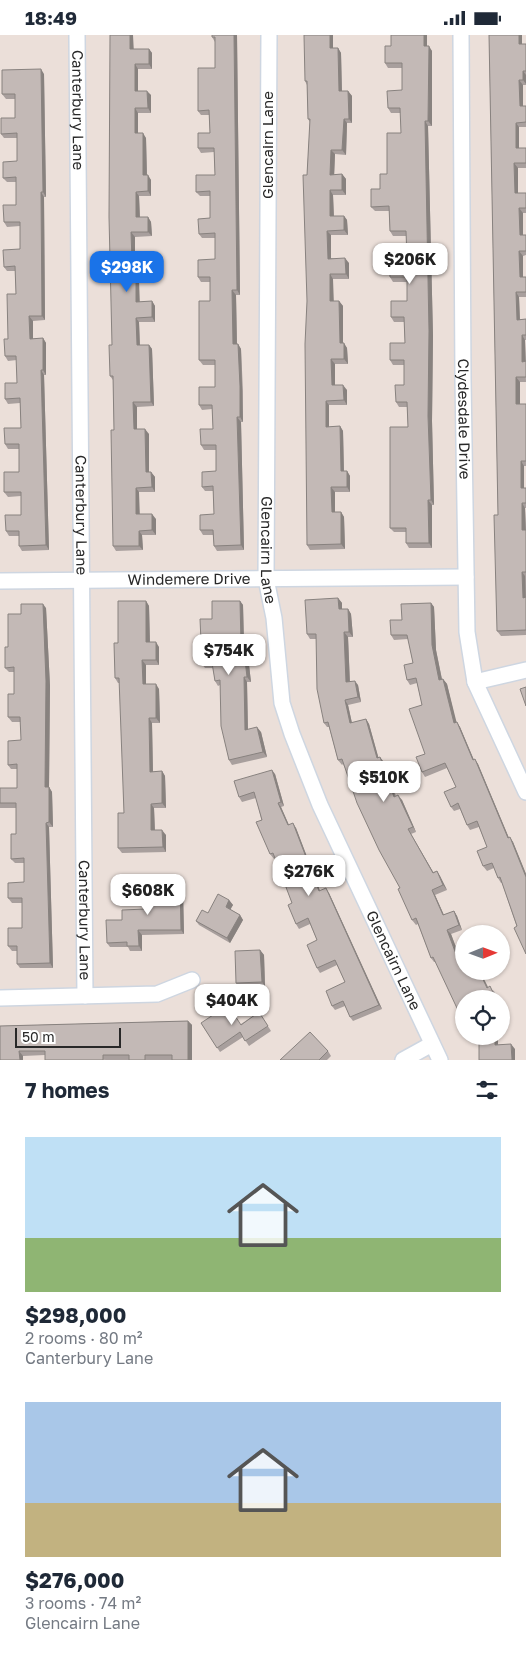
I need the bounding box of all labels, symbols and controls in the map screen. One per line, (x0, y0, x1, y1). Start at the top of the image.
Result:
text: 18:49 (25, 6, 77, 29)
street label: Canterbury Lane (69, 50, 88, 170)
street label: Glencairn Lane (258, 91, 276, 199)
pin: $206K (375, 243, 445, 285)
text: $206K (384, 249, 436, 269)
pin: $298K (92, 251, 162, 293)
text: $298K (101, 257, 153, 277)
street label: Clydesdale Drive (455, 359, 475, 480)
street label: Canterbury Lane (72, 455, 91, 575)
street label: Glencairn Lane (258, 496, 281, 605)
street label: Windemere Drive (127, 569, 251, 588)
pin: $754K (194, 633, 264, 676)
text: $754K (204, 640, 254, 660)
pin: $510K (349, 761, 419, 803)
text: $510K (359, 767, 409, 787)
pin: $276K (274, 855, 344, 897)
street label: Canterbury Lane (76, 860, 95, 980)
text: $276K (284, 861, 334, 881)
pin: $608K (113, 873, 183, 916)
text: $608K (121, 880, 175, 900)
street label: Glencairn Lane (363, 907, 425, 1013)
north arrow (455, 925, 510, 980)
map controls (455, 925, 510, 1045)
pin: $404K (197, 983, 267, 1026)
text: $404K (206, 990, 258, 1010)
button: locate (455, 990, 510, 1045)
scale bar (15, 1025, 121, 1048)
text: 50 m (22, 1028, 55, 1045)
icon: filters (473, 1076, 501, 1104)
text: 7 homes (25, 1077, 110, 1103)
icon: home (218, 1170, 308, 1260)
text: $298,000 (25, 1302, 126, 1328)
text: 2 rooms · 80 m² (25, 1328, 143, 1348)
text: Canterbury Lane (25, 1348, 153, 1368)
icon: home (218, 1435, 308, 1525)
text: $276,000 (25, 1567, 124, 1593)
text: 3 rooms · 74 m² (25, 1593, 141, 1613)
text: Glencairn Lane (25, 1613, 140, 1633)

